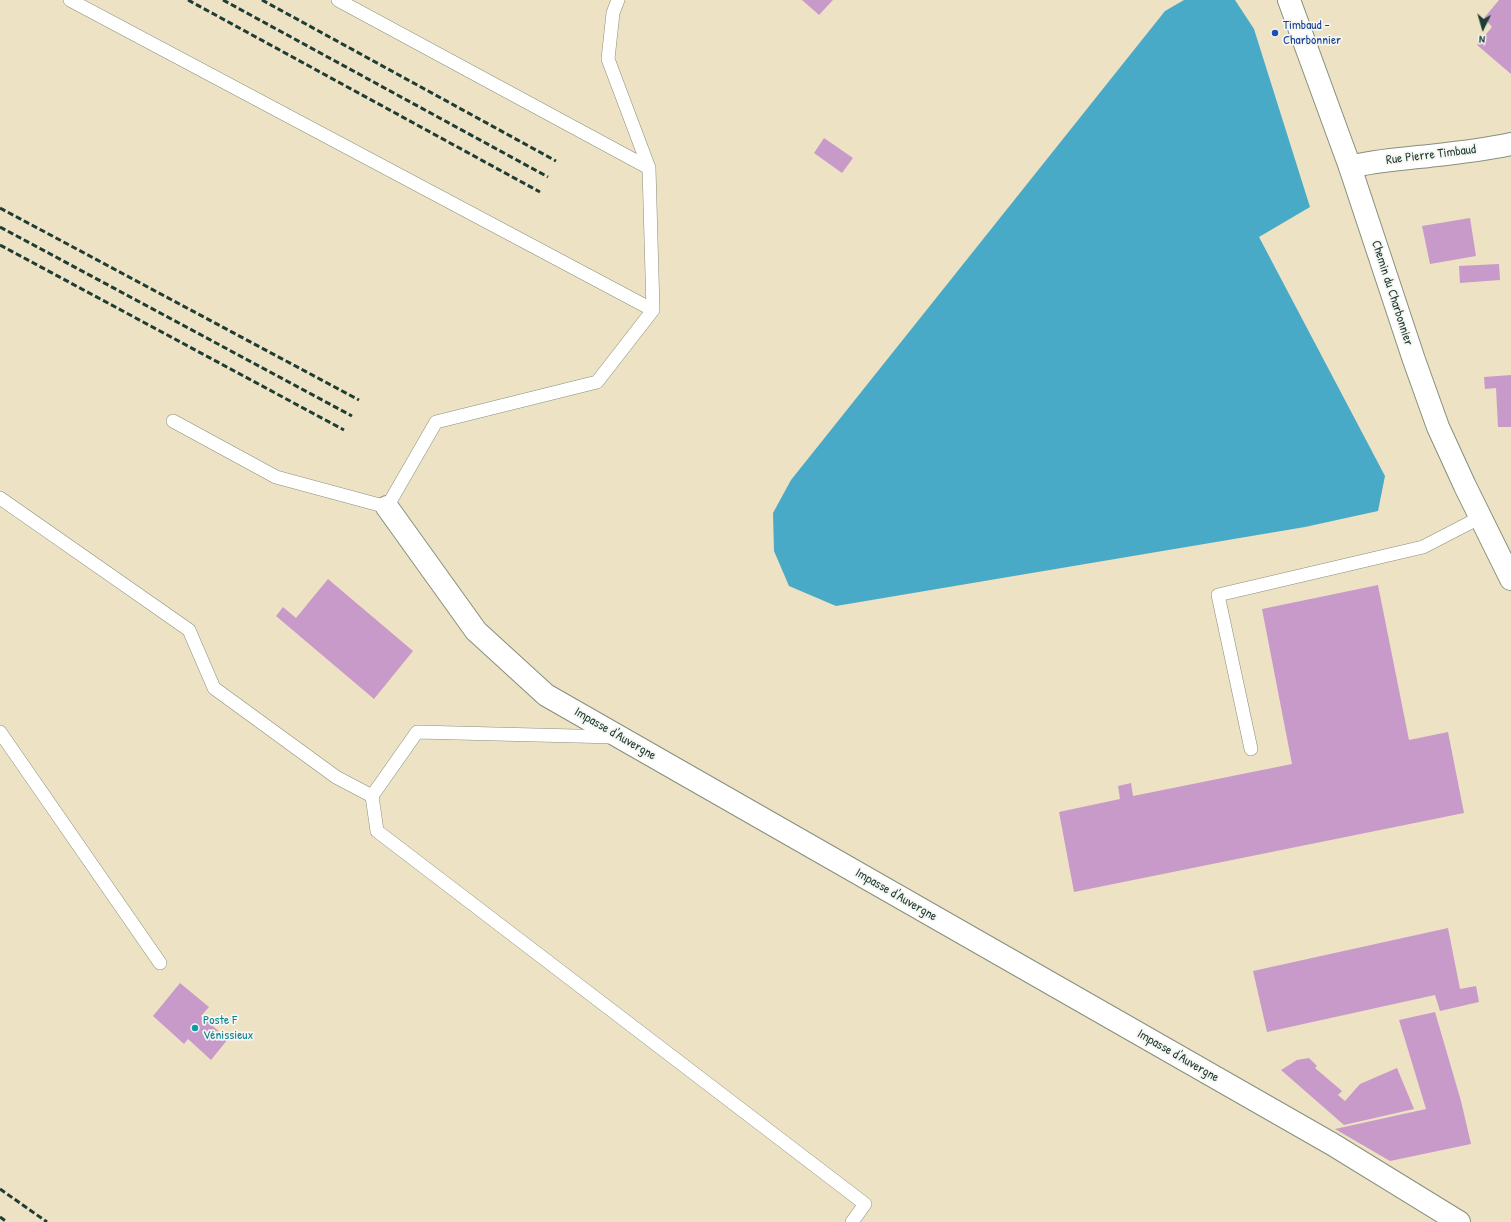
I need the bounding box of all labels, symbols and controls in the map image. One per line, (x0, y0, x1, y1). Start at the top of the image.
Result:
north arrow (1463, 8, 1503, 48)
place label: Timbaud - Charbonnier (1283, 18, 1341, 49)
marker: Timbaud - Charbonnier (1270, 28, 1280, 38)
text: N (1478, 33, 1485, 47)
street label: Rue Pierre Timbaud (1385, 142, 1477, 168)
street label: Chemin du Charbonnier (1368, 238, 1416, 348)
street label: Impasse d'Auvergne (571, 704, 659, 764)
street label: Impasse d'Auvergne (852, 865, 940, 925)
place label: Poste F Vénissieux (203, 1013, 253, 1044)
marker: Poste F Vénissieux (190, 1023, 200, 1033)
street label: Impasse d'Auvergne (1134, 1026, 1222, 1086)

